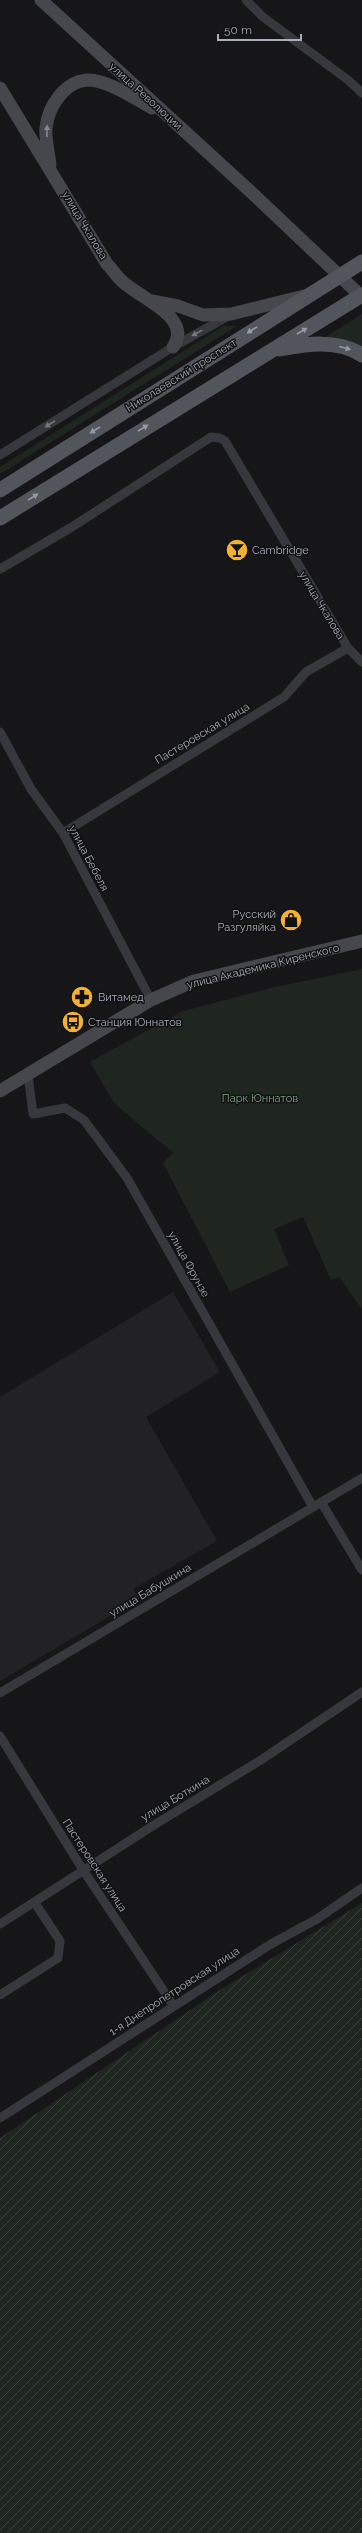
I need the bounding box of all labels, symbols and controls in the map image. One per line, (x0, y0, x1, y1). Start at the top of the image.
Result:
scale bar (218, 16, 301, 42)
text: 50 m (224, 23, 252, 37)
street label: улица Революции (106, 60, 185, 133)
one-way arrow (44, 124, 50, 137)
street label: улица Чкалова (59, 189, 110, 262)
one-way arrow (247, 326, 257, 334)
one-way arrow (296, 328, 308, 335)
one-way arrow (191, 330, 203, 337)
street label: Николаевский проспект (123, 336, 240, 415)
one-way arrow (339, 345, 351, 351)
one-way arrow (44, 420, 56, 427)
one-way arrow (137, 425, 149, 432)
one-way arrow (89, 426, 100, 433)
one-way arrow (28, 493, 38, 501)
bar icon: Cambridge (224, 537, 250, 563)
place label: Cambridge (252, 544, 309, 557)
street label: улица Чкалова (296, 569, 347, 642)
street label: Пастеровская улица (153, 700, 252, 767)
street label: улица Бебеля (66, 823, 111, 893)
shop icon: Русский Разгуляйка (278, 907, 304, 933)
place label: Русский Разгуляйка (218, 908, 276, 934)
street label: улица Академика Киренского (186, 941, 341, 992)
pharmacy icon: Витамед (69, 984, 95, 1010)
place label: Витамед (98, 991, 144, 1004)
bus stop icon: Станция Юннатов (60, 1009, 86, 1035)
place label: Станция Юннатов (88, 1016, 182, 1029)
park label: Парк Юннатов (222, 1092, 298, 1105)
street label: улица Фрунзе (165, 1229, 212, 1300)
street label: улица Бабушкина (107, 1561, 193, 1620)
street label: улица Боткина (139, 1773, 212, 1824)
street label: Пастеровская улица (60, 1816, 129, 1914)
street label: 1-я Днепропетровская улица (107, 1944, 242, 2038)

